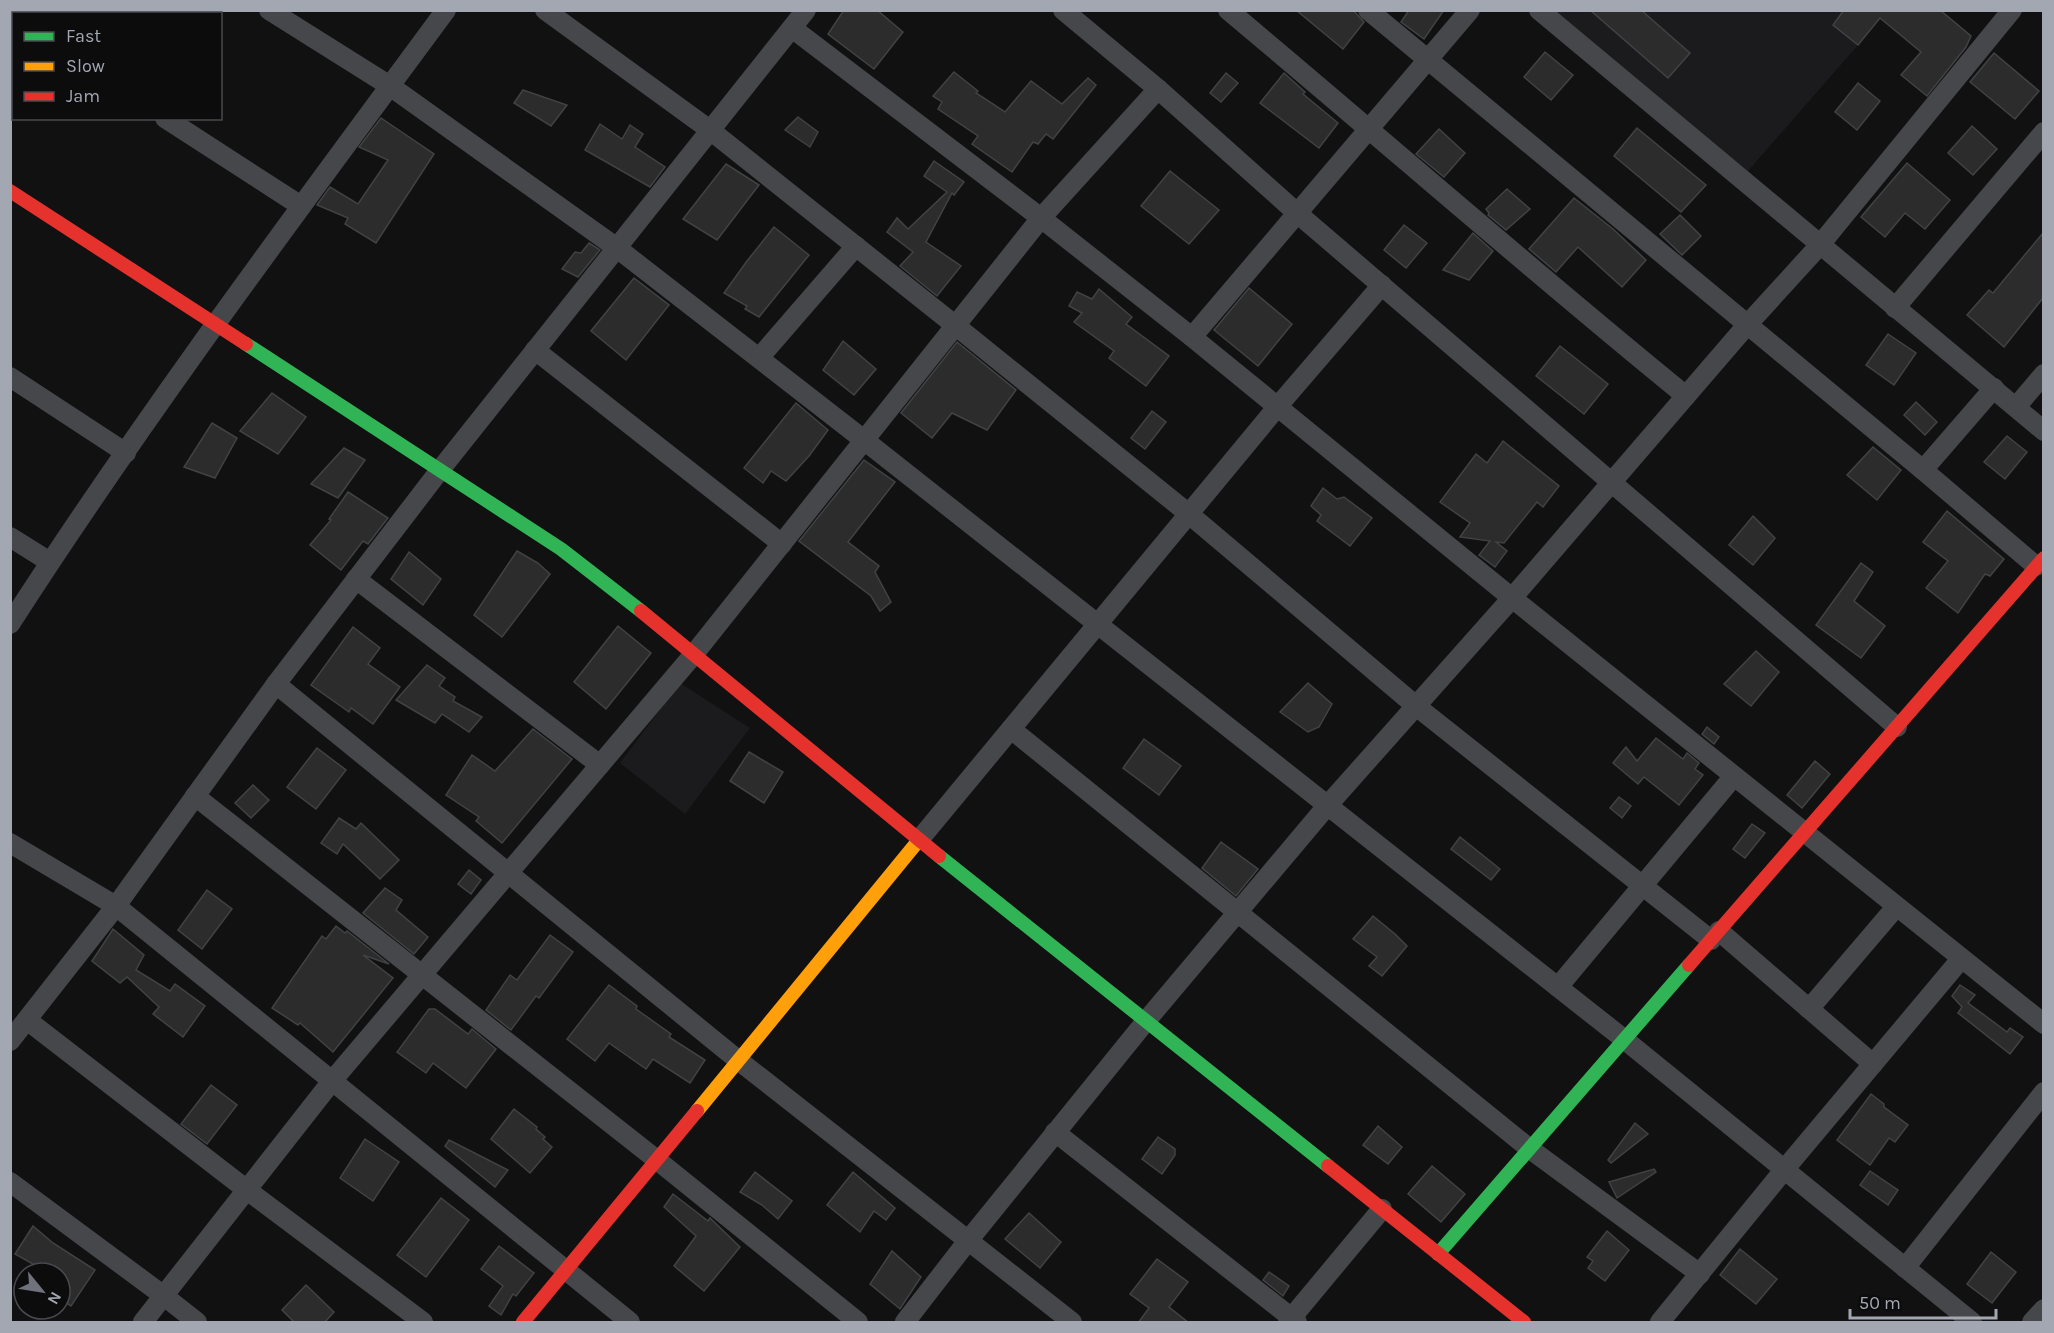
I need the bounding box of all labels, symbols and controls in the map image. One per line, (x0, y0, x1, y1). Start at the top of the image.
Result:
legend (12, 12, 222, 120)
text: Fast (66, 25, 101, 47)
text: Slow (66, 55, 105, 77)
text: Jam (66, 85, 100, 107)
north arrow (12, 1261, 72, 1321)
scale bar (1850, 1282, 1996, 1320)
text: N (43, 1289, 66, 1308)
text: 50 m (1859, 1292, 1901, 1314)

